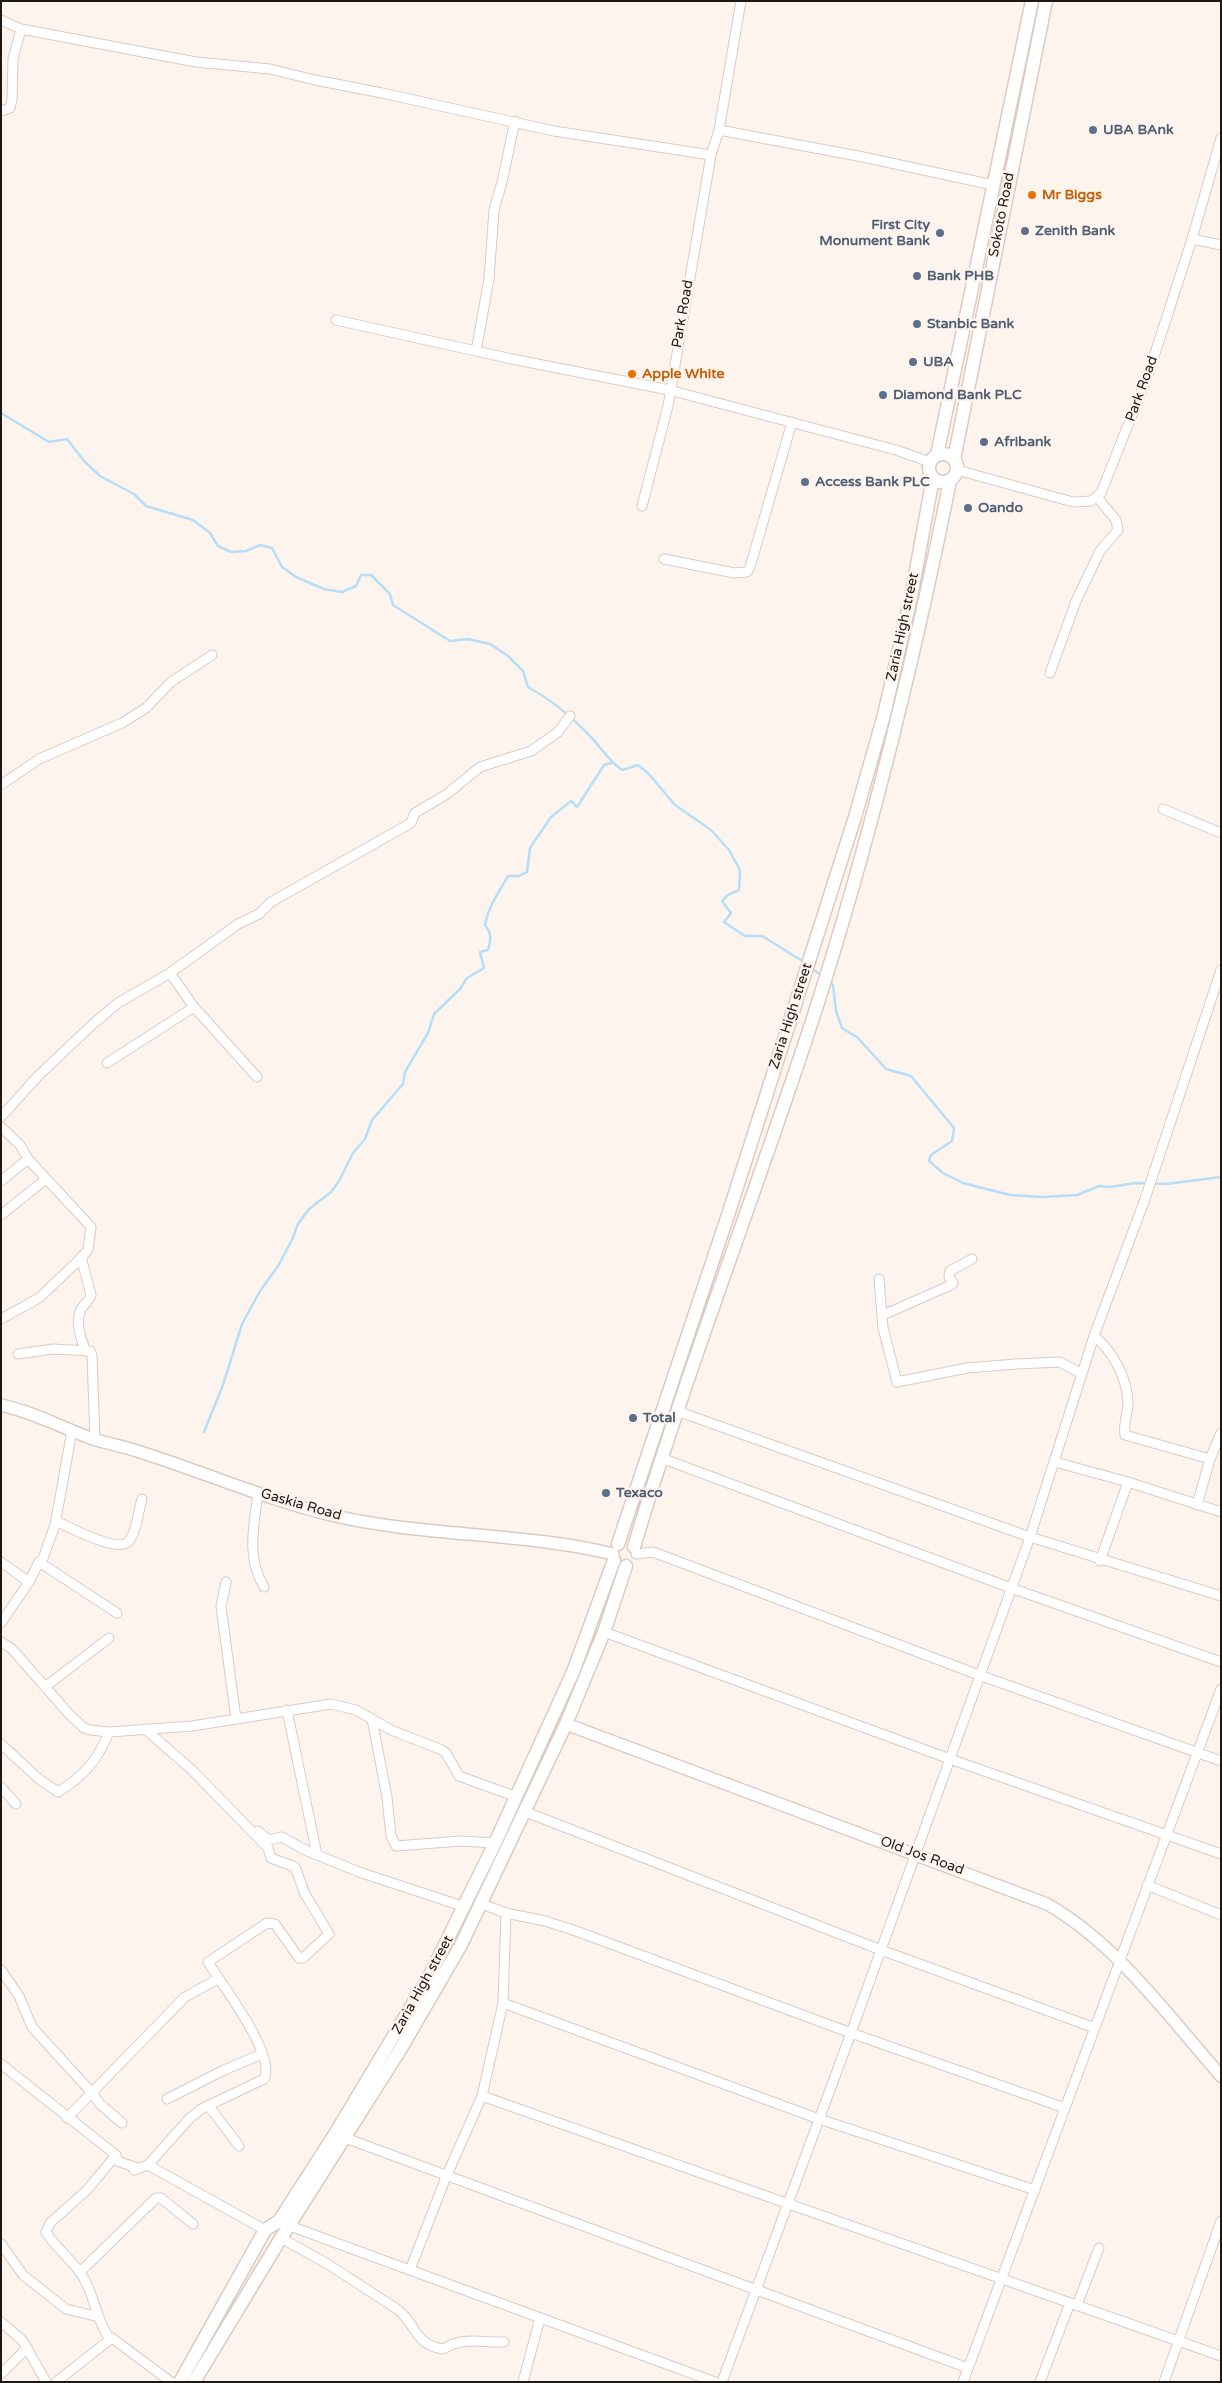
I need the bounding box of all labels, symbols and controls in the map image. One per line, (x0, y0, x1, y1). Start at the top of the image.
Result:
place label: UBA BAnk (1103, 122, 1174, 138)
marker: UBA BAnk (1087, 124, 1099, 136)
street label: Sokoto Road (986, 171, 1018, 259)
place label: Mr Biggs (1042, 187, 1102, 203)
marker: Mr Biggs (1026, 189, 1038, 201)
place label: First City Monument Bank (819, 217, 930, 250)
place label: Zenith Bank (1035, 223, 1115, 239)
marker: Zenith Bank (1019, 225, 1031, 237)
marker: First City Monument Bank (934, 227, 946, 239)
place label: Bank PHB (927, 268, 994, 284)
marker: Bank PHB (911, 270, 923, 282)
street label: Park Road (669, 279, 697, 349)
place label: Stanbic Bank (927, 316, 1014, 332)
marker: Stanbic Bank (911, 318, 923, 330)
place label: UBA (923, 354, 954, 370)
street label: Park Road (1122, 354, 1162, 424)
marker: UBA (907, 356, 919, 368)
place label: Apple White (642, 366, 724, 382)
marker: Apple White (626, 368, 638, 380)
place label: Diamond Bank PLC (893, 387, 1022, 403)
marker: Diamond Bank PLC (877, 389, 889, 401)
place label: Afribank (994, 434, 1051, 450)
marker: Afribank (978, 436, 990, 448)
place label: Access Bank PLC (815, 474, 930, 490)
marker: Access Bank PLC (799, 476, 811, 488)
place label: Oando (978, 500, 1023, 516)
marker: Oando (962, 502, 974, 514)
street label: Zaria High street (883, 571, 923, 683)
street label: Zaria High street (766, 961, 816, 1071)
place label: Total (643, 1410, 676, 1426)
marker: Total (627, 1412, 639, 1424)
street label: Gaskia Road (259, 1485, 343, 1525)
place label: Texaco (616, 1485, 663, 1501)
marker: Texaco (600, 1487, 612, 1499)
street label: Old Jos Road (878, 1833, 966, 1879)
street label: Zaria High street (389, 1933, 457, 2037)

